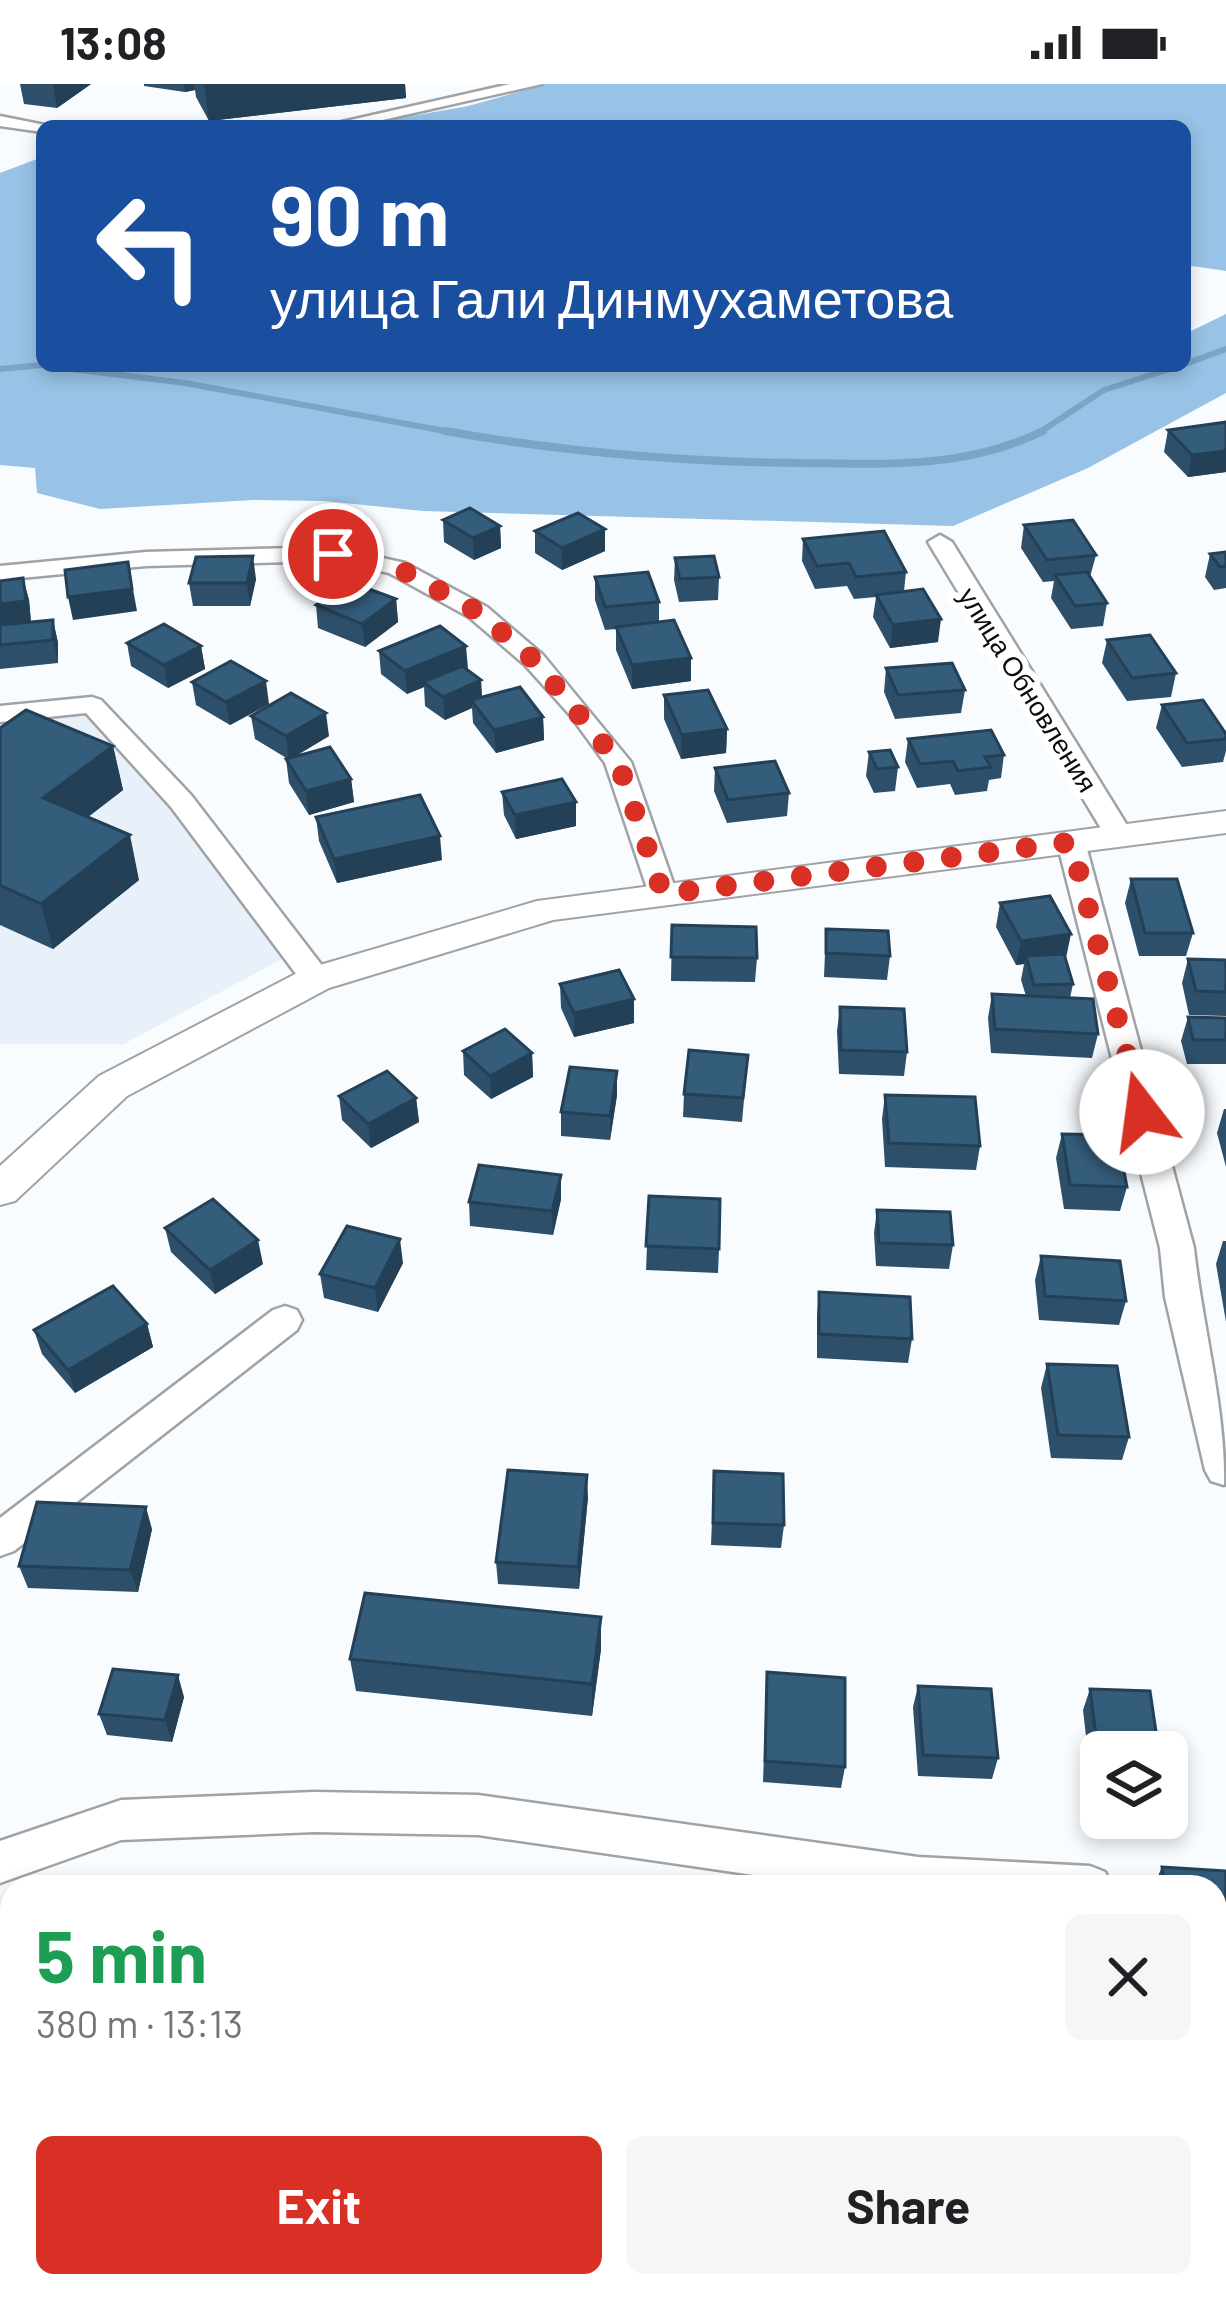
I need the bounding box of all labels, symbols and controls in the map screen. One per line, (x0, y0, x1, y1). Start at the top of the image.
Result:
text: 13:08 (60, 15, 167, 69)
text: 90 m (270, 162, 449, 263)
icon: left (72, 168, 228, 324)
text: улица Гали Динмухаметова (270, 264, 953, 329)
pin (282, 503, 384, 605)
icon: arrive (300, 521, 366, 587)
street label: улица Обновления (952, 581, 1105, 798)
position arrow (1079, 1049, 1205, 1175)
map controls (1080, 1731, 1188, 1839)
button: layers (1080, 1731, 1188, 1839)
text: 5 min (36, 1911, 207, 1997)
button: close (1065, 1914, 1191, 2040)
text: 380 m · 13:13 (36, 1999, 243, 2046)
button: Exit (36, 2136, 602, 2274)
button: Share (626, 2136, 1191, 2274)

